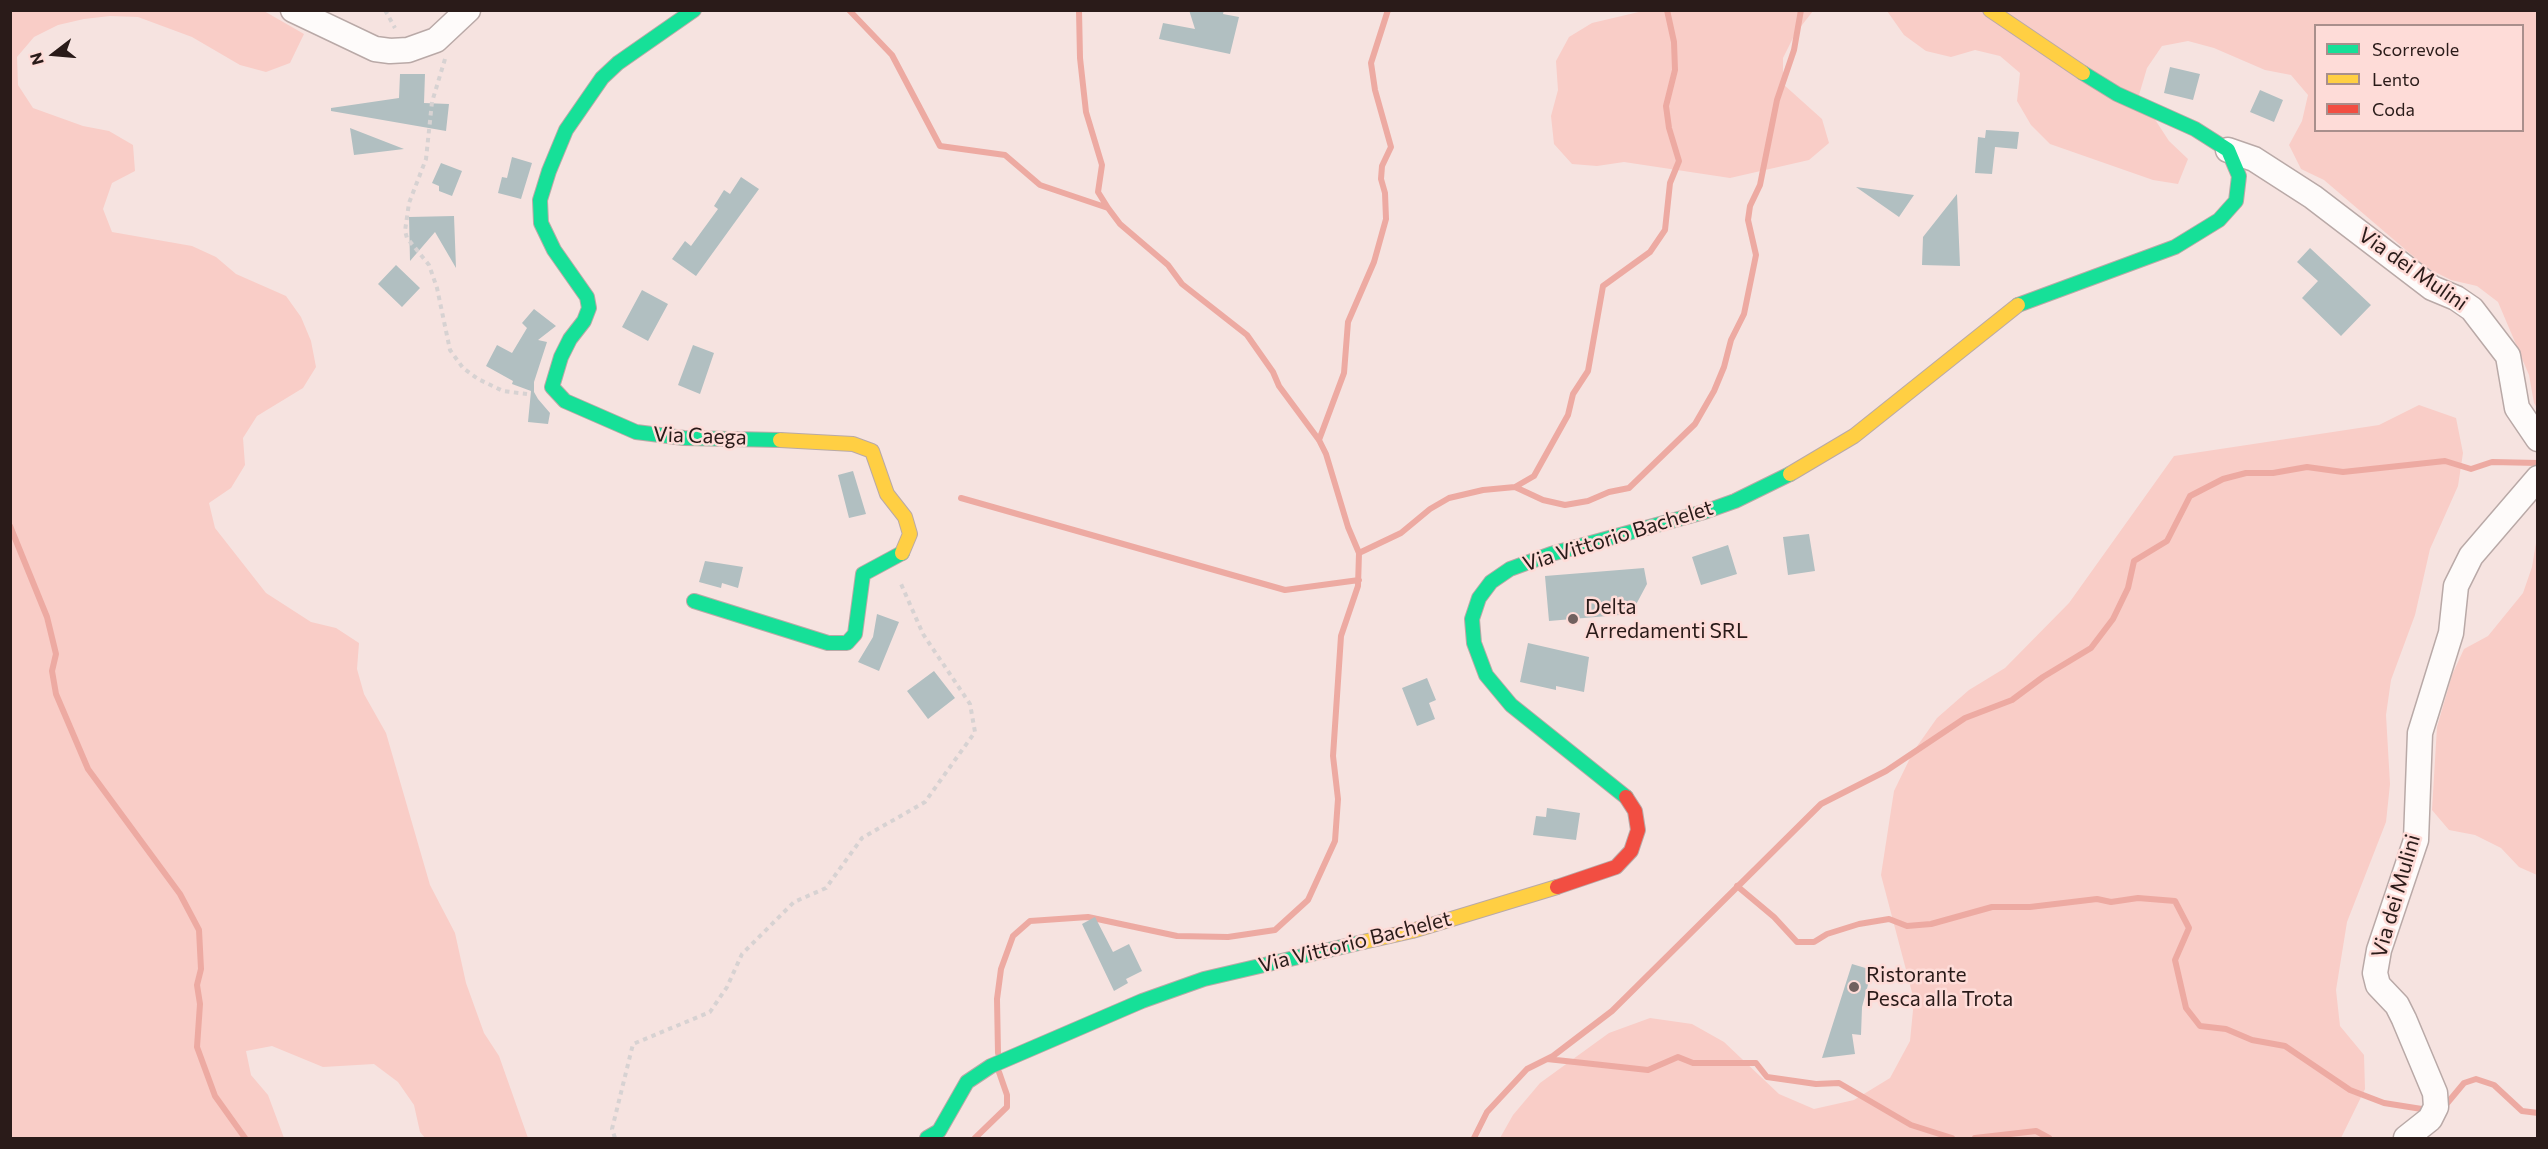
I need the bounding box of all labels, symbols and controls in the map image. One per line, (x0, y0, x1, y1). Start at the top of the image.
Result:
north arrow (24, 24, 84, 84)
legend (2314, 24, 2524, 132)
text: Scorrevole (2372, 38, 2459, 60)
text: N (25, 51, 47, 67)
text: Lento (2372, 68, 2420, 90)
text: Coda (2372, 98, 2415, 120)
street label: Via dei Mulini (2354, 222, 2472, 316)
street label: Via Caega (653, 422, 747, 450)
street label: Via Vittorio Bachelet (1520, 495, 1716, 577)
place label: Delta Arredamenti SRL (1585, 594, 1748, 644)
marker: Delta Arredamenti SRL (1566, 612, 1580, 626)
street label: Via dei Mulini (2366, 831, 2426, 961)
street label: Via Vittorio Bachelet (1256, 906, 1454, 978)
place label: Ristorante Pesca alla Trota (1866, 962, 2013, 1012)
marker: Ristorante Pesca alla Trota (1847, 980, 1861, 994)

